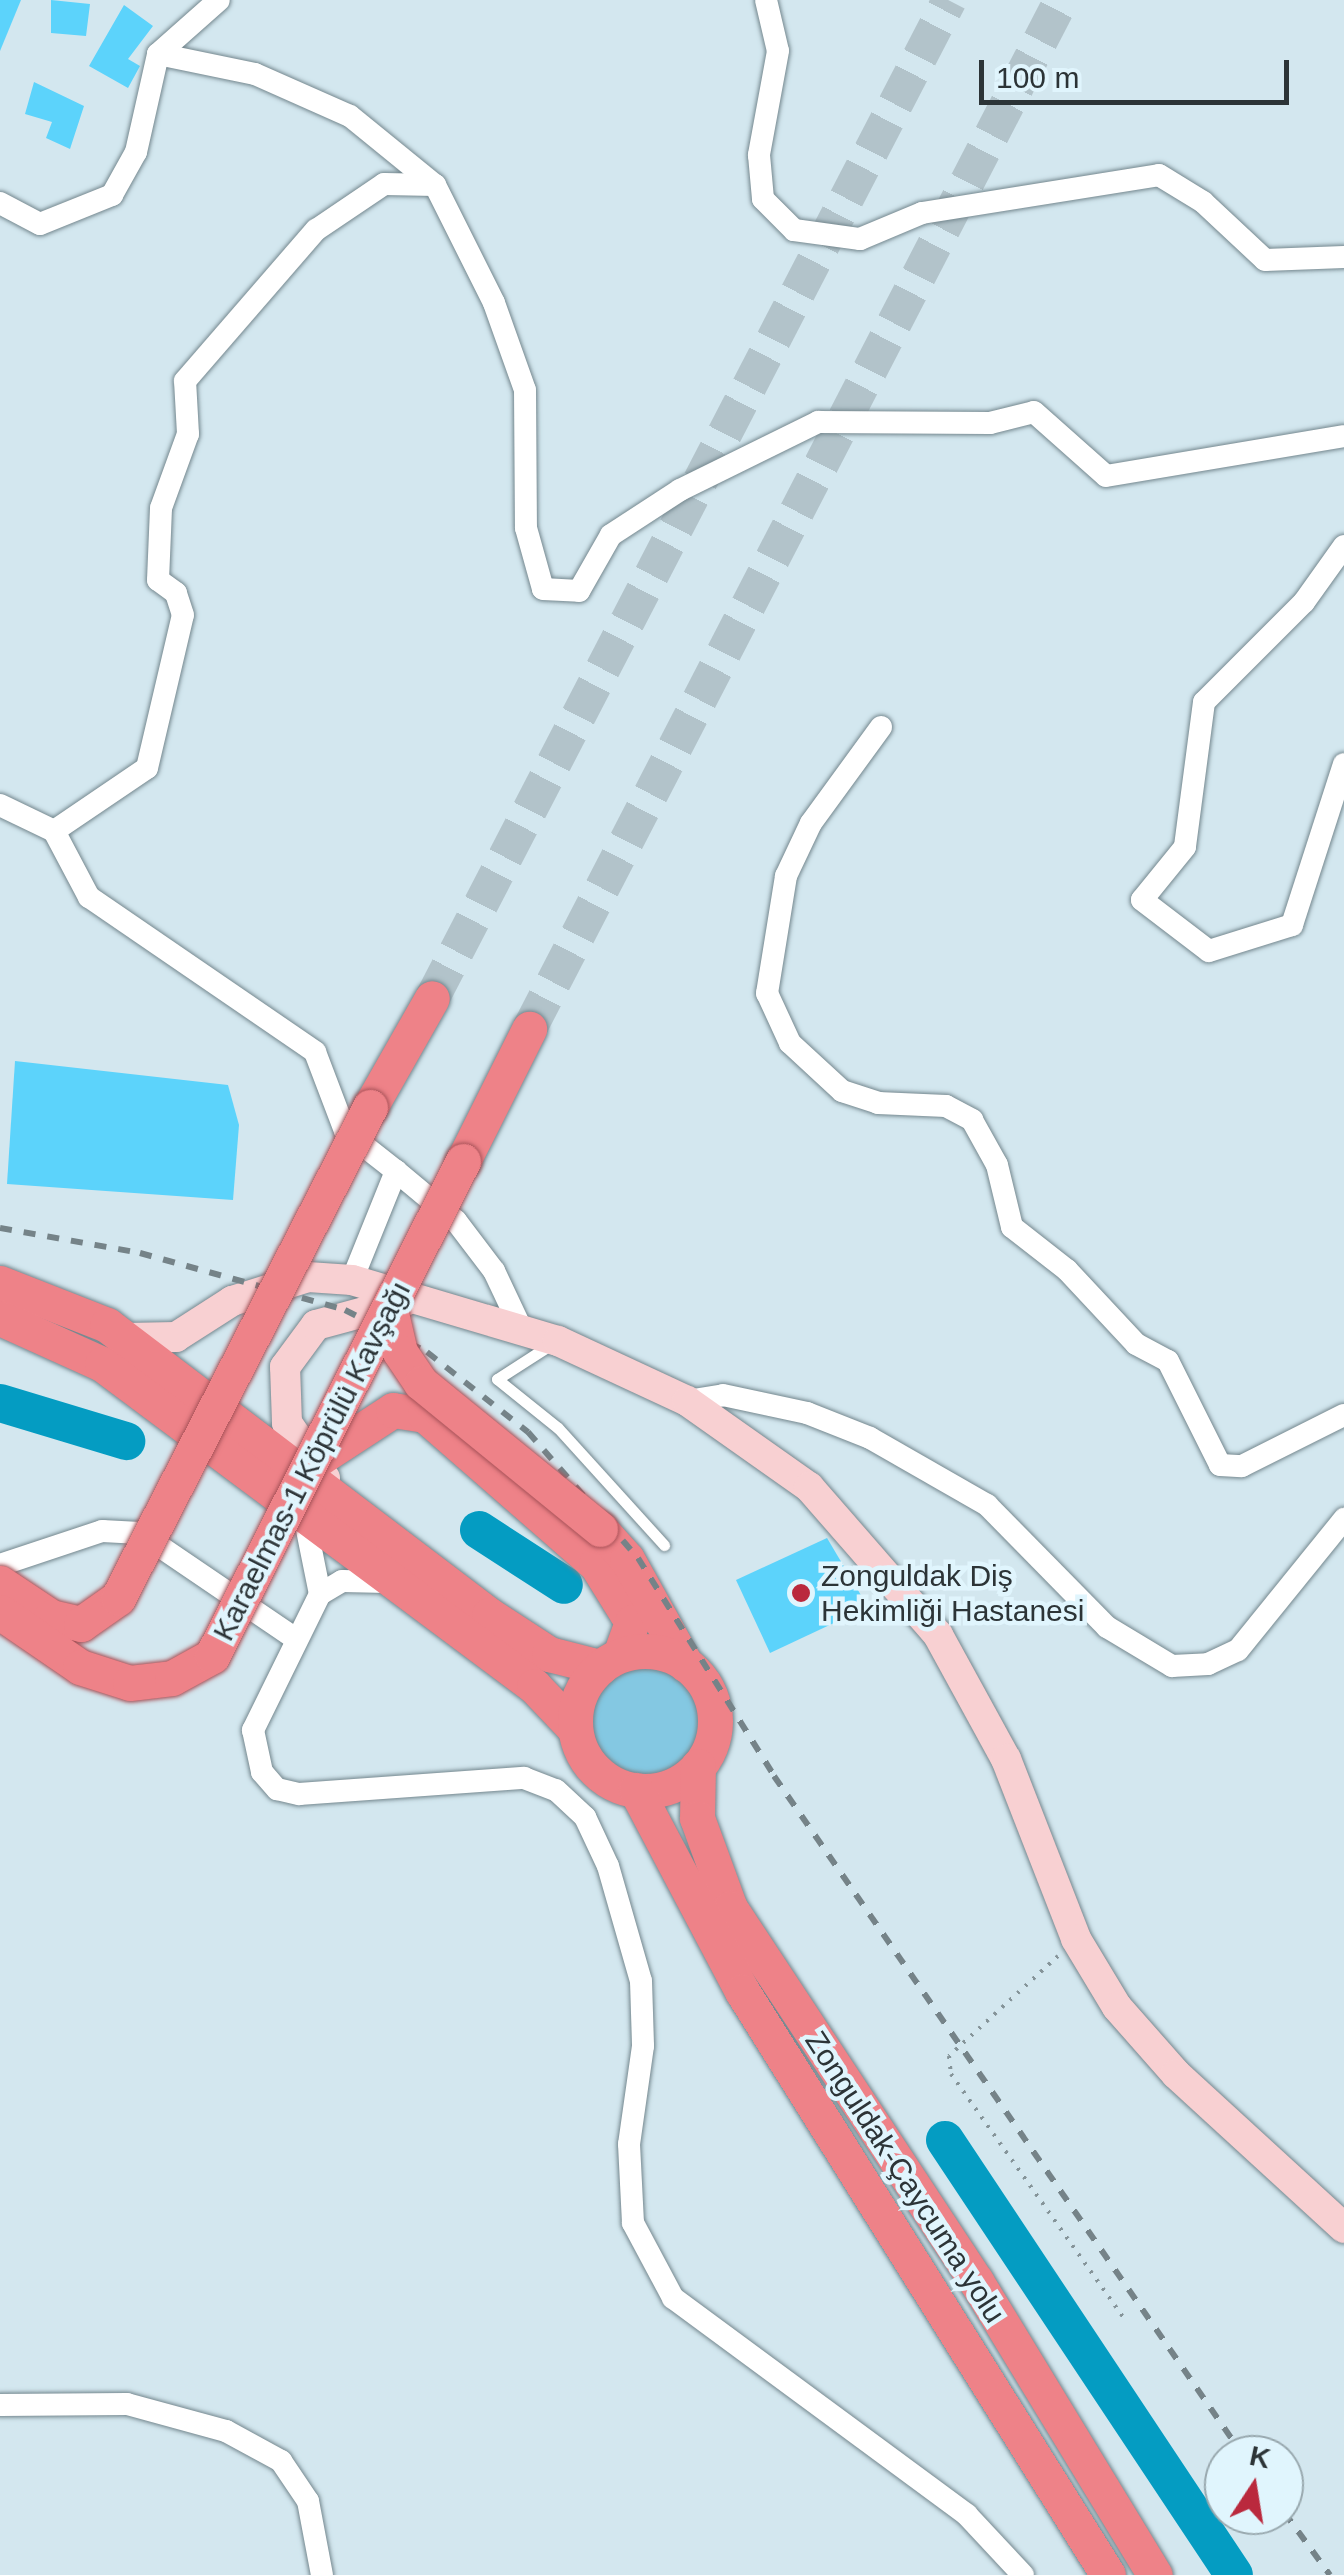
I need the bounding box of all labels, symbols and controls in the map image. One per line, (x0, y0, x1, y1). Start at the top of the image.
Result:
scale bar (984, 40, 1294, 102)
text: 100 m (996, 61, 1079, 94)
street label: Karaelmas-1 Köprülü Kavşağı (205, 1275, 419, 1647)
place label: Zonguldak Diş Hekimliği Hastanesi (821, 1558, 1084, 1628)
marker: Zonguldak Diş Hekimliği Hastanesi (790, 1582, 812, 1604)
street label: Zonguldak-Çaycuma yolu (797, 2025, 1013, 2329)
north arrow (1204, 2435, 1304, 2535)
text: K (1247, 2440, 1273, 2474)

